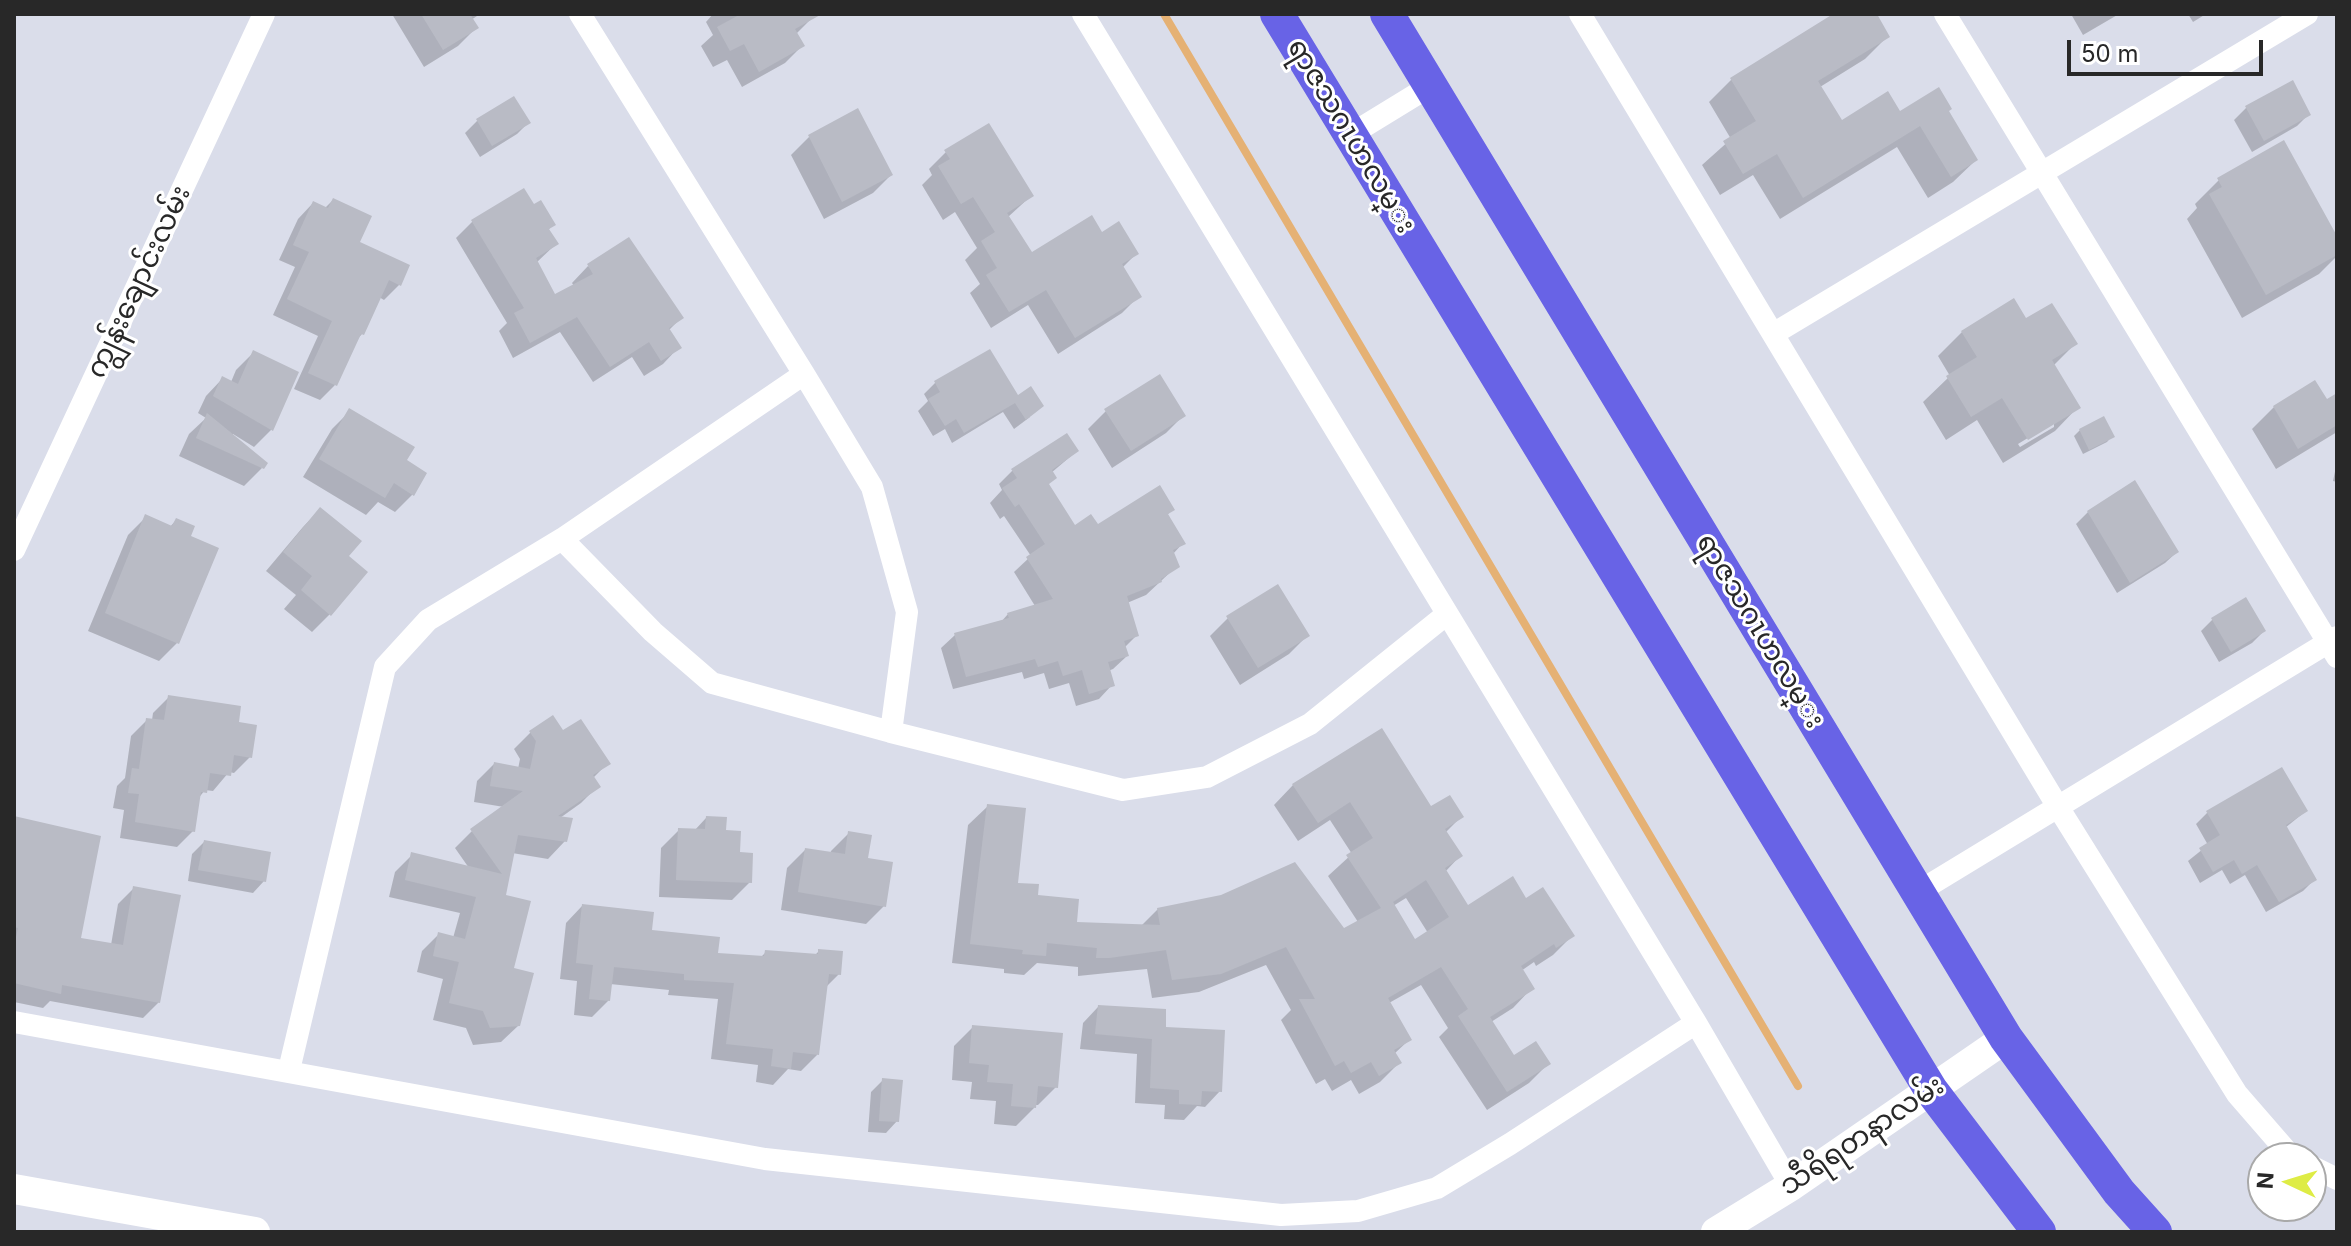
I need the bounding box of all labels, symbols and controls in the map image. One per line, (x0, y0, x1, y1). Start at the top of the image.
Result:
scale bar (2071, 24, 2267, 74)
street label: ရာဇသဂၤဟလမ္း (1280, 33, 1422, 239)
text: 50 m (2081, 39, 2139, 68)
street label: ကျွန်းချောင်းလမ်း (80, 180, 198, 384)
street label: ရာဇသဂၤဟလမ္း (1689, 528, 1831, 734)
street label: သီရိရတနာလမ်း (1774, 1069, 1950, 1203)
north arrow (2247, 1142, 2327, 1222)
text: N (2252, 1171, 2279, 1190)

